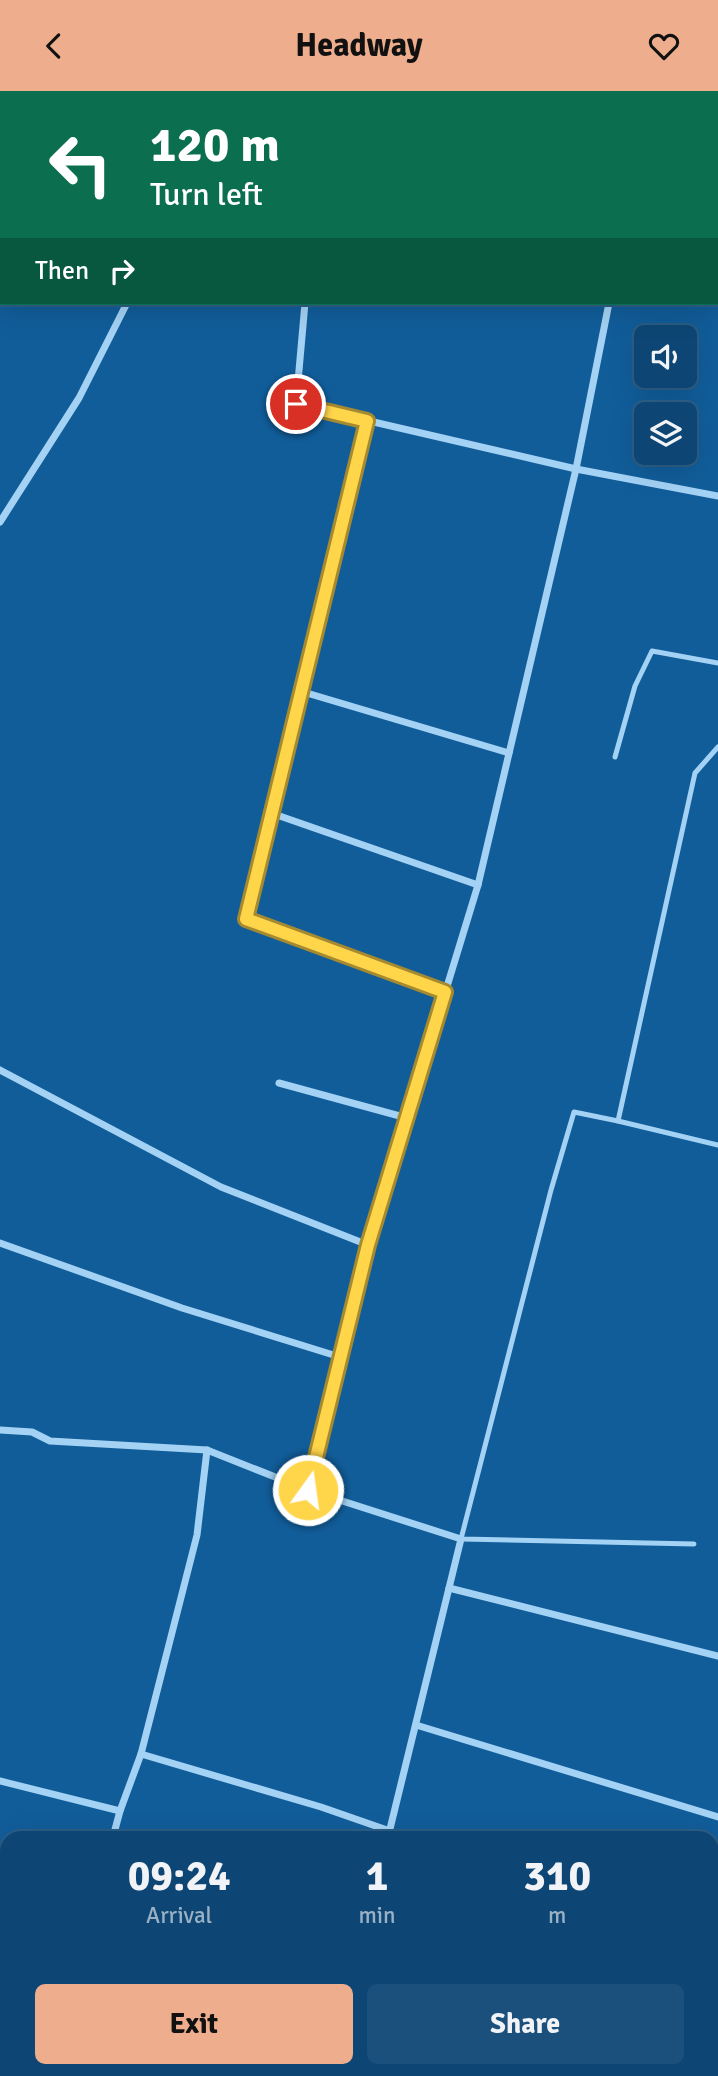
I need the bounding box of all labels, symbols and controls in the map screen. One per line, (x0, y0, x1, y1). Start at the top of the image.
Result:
text: Headway (295, 26, 423, 65)
icon: back (35, 27, 73, 65)
icon: heart (645, 27, 683, 65)
text: 120 m (150, 115, 280, 175)
icon: left (35, 119, 126, 210)
text: Turn left (150, 175, 263, 214)
icon: right (103, 252, 141, 290)
text: Then (35, 255, 89, 287)
map controls (634, 325, 697, 465)
button: sound (634, 325, 697, 388)
pin (266, 374, 326, 434)
icon: arrive (277, 385, 315, 423)
button: layers (634, 402, 697, 465)
position arrow (271, 1453, 345, 1527)
text: 09:24 (128, 1851, 231, 1902)
text: 1 (366, 1851, 388, 1902)
text: 310 (523, 1851, 591, 1902)
text: Arrival (146, 1901, 212, 1930)
text: min (358, 1901, 396, 1930)
text: m (548, 1901, 566, 1930)
button: Exit (35, 1984, 353, 2064)
button: Share (367, 1984, 684, 2064)

